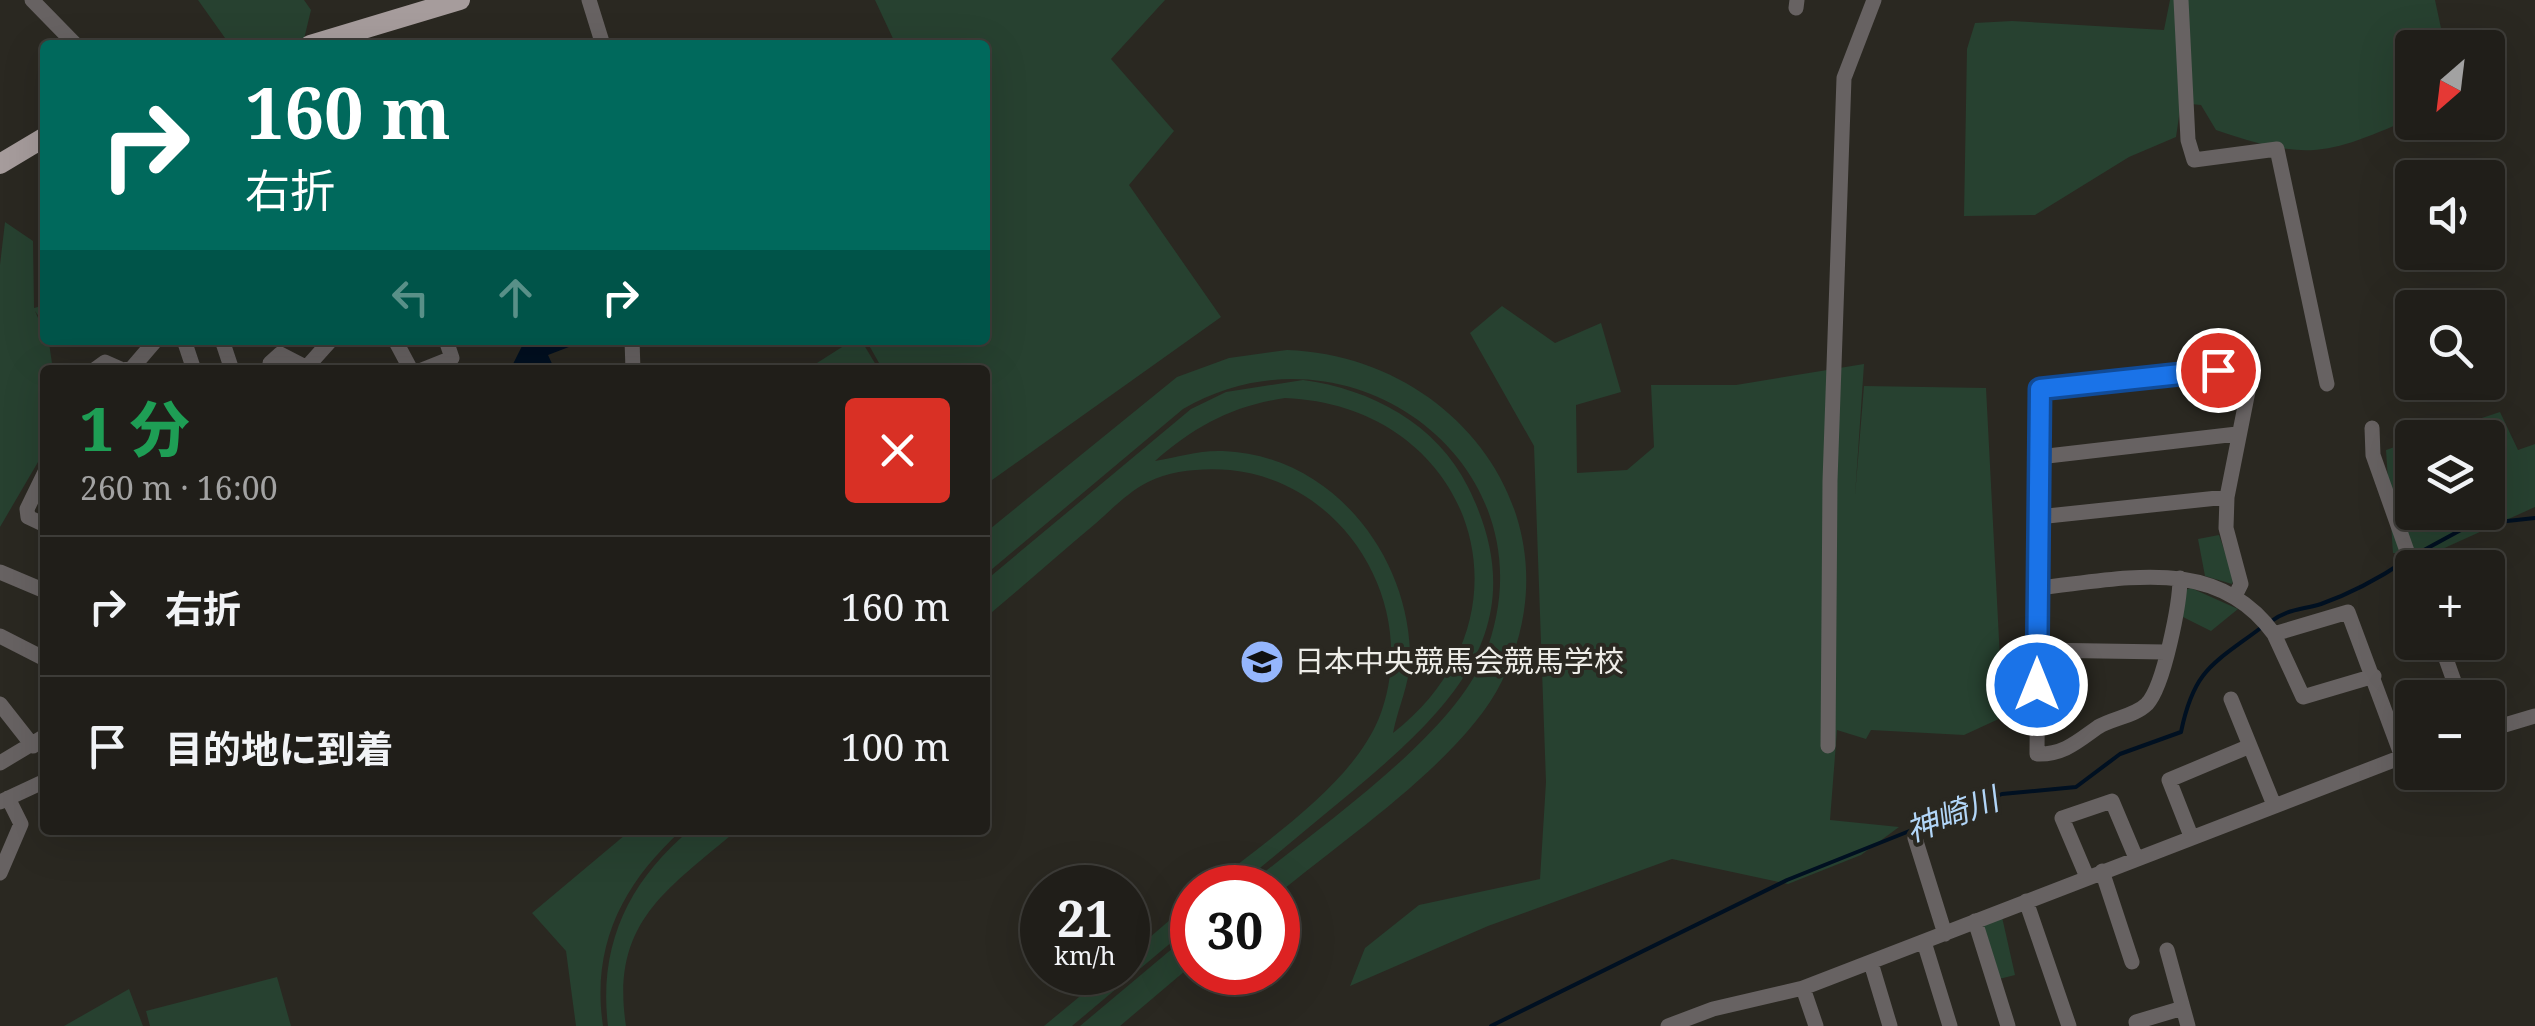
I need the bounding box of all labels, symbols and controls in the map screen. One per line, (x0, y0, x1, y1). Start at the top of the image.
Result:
north arrow (2395, 30, 2505, 140)
map controls (2395, 30, 2505, 790)
text: 160 m (245, 64, 451, 160)
icon: right (80, 80, 210, 210)
text: 右折 (245, 159, 335, 220)
button: sound (2395, 160, 2505, 270)
icon: left (383, 270, 438, 325)
icon: ahead (488, 270, 543, 325)
icon: right (593, 270, 648, 325)
button: search (2395, 290, 2505, 400)
pin (2176, 328, 2261, 413)
icon: arrive (2191, 343, 2246, 398)
text: 1 分 (80, 387, 190, 469)
button: close (845, 398, 950, 503)
button: layers (2395, 420, 2505, 530)
text: 260 m · 16:00 (80, 466, 278, 509)
button: + (2395, 550, 2505, 660)
icon: right (80, 579, 135, 634)
text: 160 m (840, 580, 950, 632)
text: 右折 (165, 582, 241, 634)
position arrow (1985, 633, 2089, 737)
school or university icon: 日本中央競馬会競馬学校 (1239, 639, 1285, 685)
place label: 日本中央競馬会競馬学校 (1294, 640, 1624, 681)
button: − (2395, 680, 2505, 790)
icon: arrive (80, 719, 135, 774)
text: 100 m (840, 720, 950, 772)
text: 目的地に到着 (165, 722, 393, 774)
water label: 神崎川 (1899, 775, 2007, 851)
speed limit sign: 30 (1170, 865, 1300, 995)
text: 21 (1057, 884, 1113, 952)
text: km/h (1054, 938, 1116, 972)

